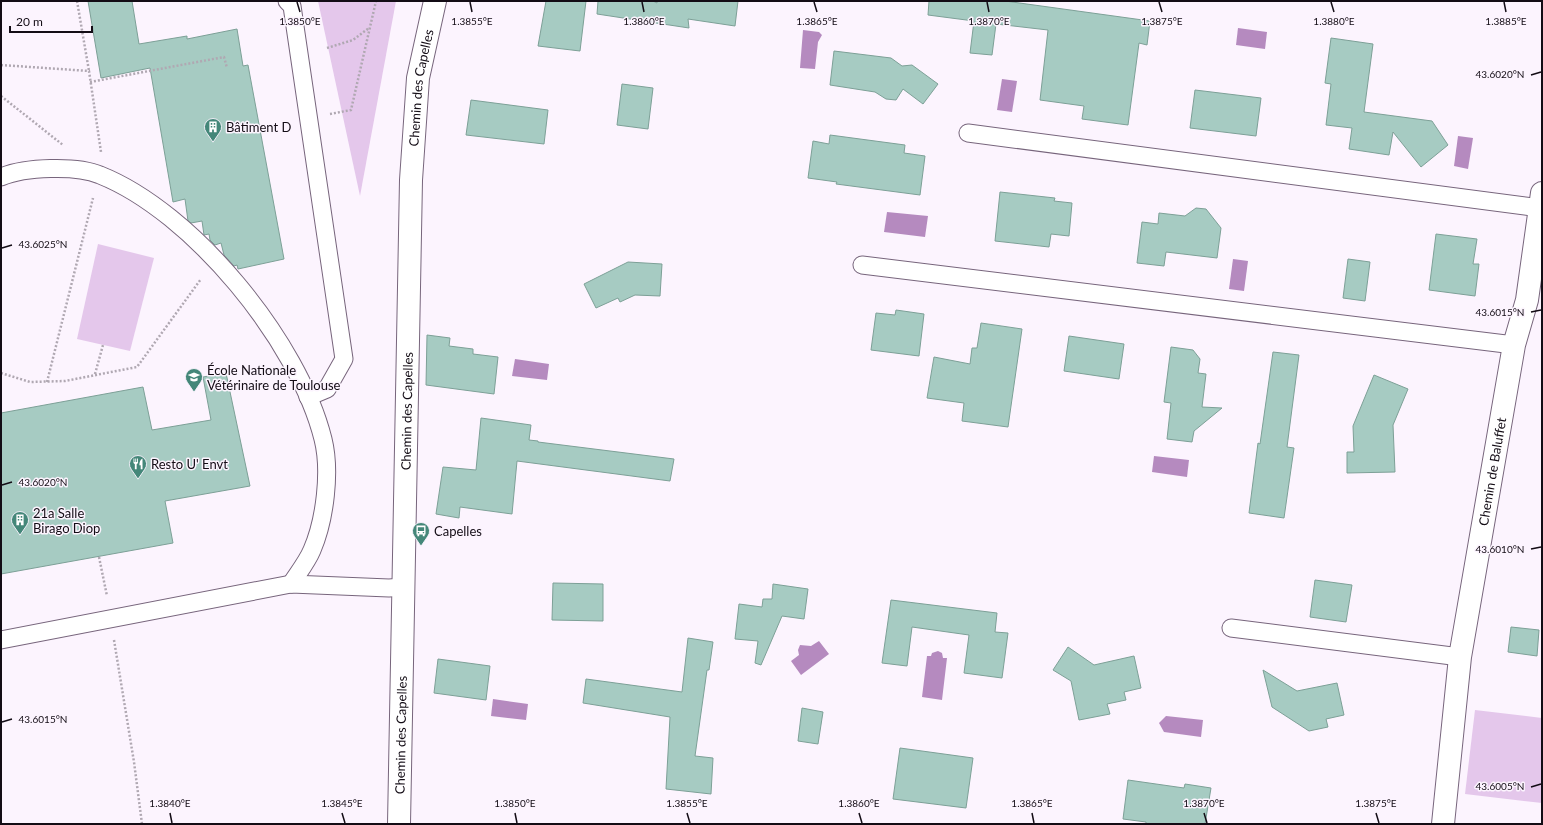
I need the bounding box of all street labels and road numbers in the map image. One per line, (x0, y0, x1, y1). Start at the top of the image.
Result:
street label: Chemin des Capelles (405, 27, 437, 147)
street label: Chemin des Capelles (398, 351, 416, 470)
street label: Chemin de Baluffet (1475, 416, 1509, 527)
street label: Chemin des Capelles (392, 675, 410, 794)

